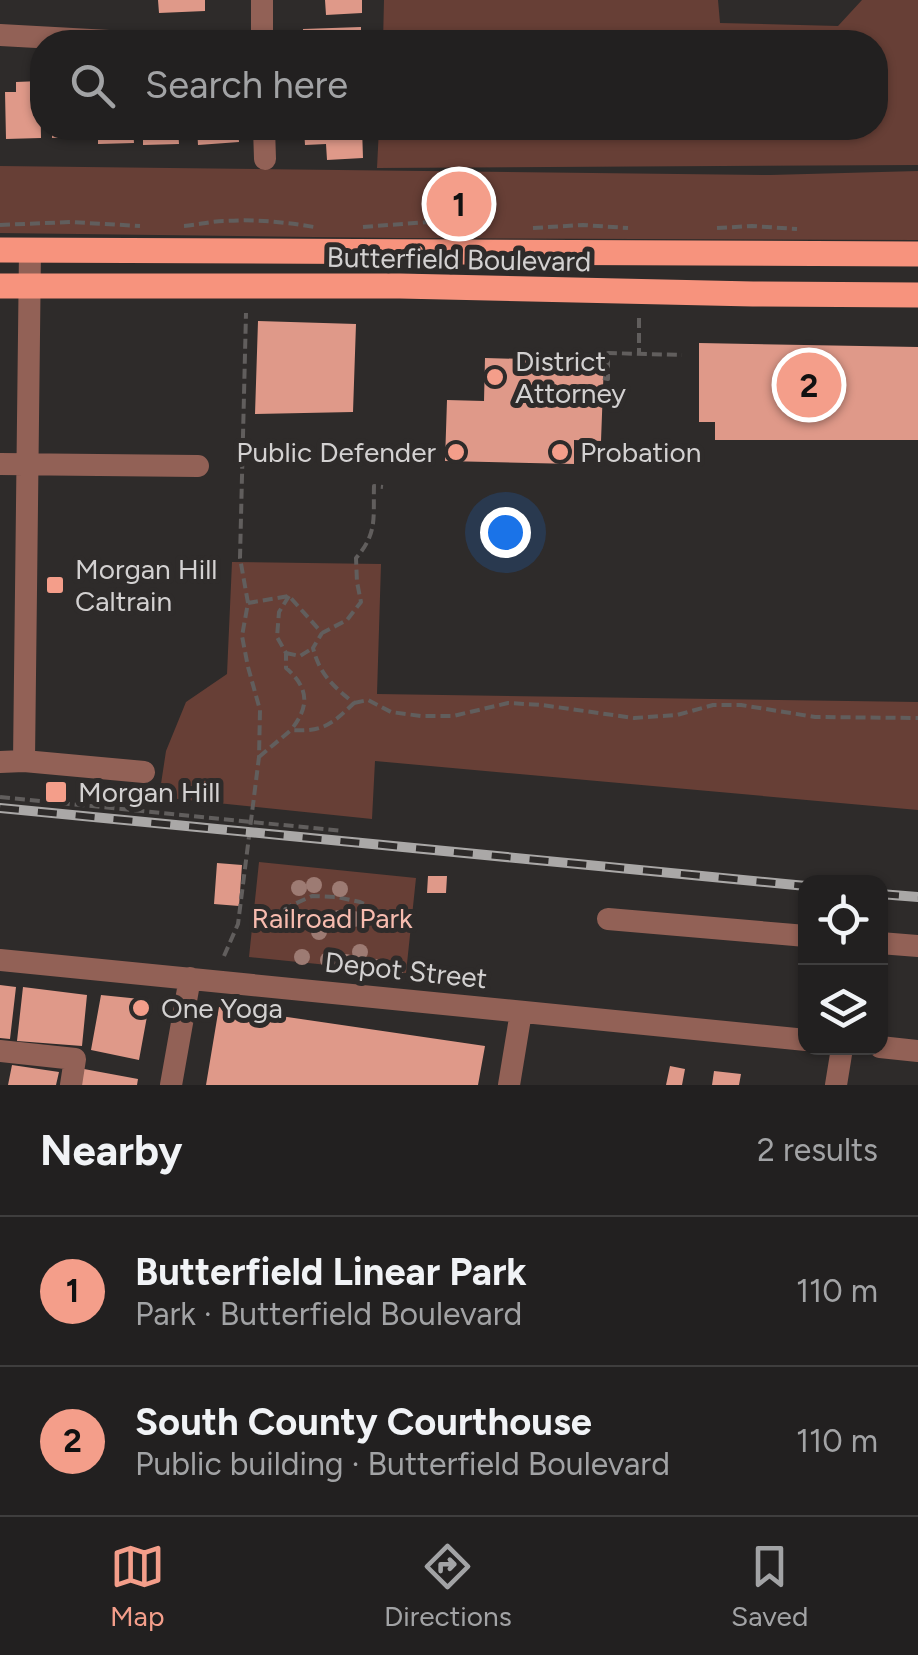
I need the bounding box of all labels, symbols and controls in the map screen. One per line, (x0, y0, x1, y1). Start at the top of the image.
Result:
search box (30, 30, 888, 140)
icon: search (65, 58, 120, 113)
text: Search here (145, 62, 348, 108)
pin: 1 (426, 166, 492, 242)
street label: Butterfield Boulevard (326, 240, 592, 278)
place label: District Attorney (515, 344, 626, 410)
pin: 2 (776, 348, 842, 422)
marker: District Attorney (484, 366, 506, 388)
place label: Public Defender (236, 435, 437, 469)
place label: Probation (580, 435, 701, 469)
marker: Public Defender (445, 441, 467, 463)
marker: Probation (549, 441, 571, 463)
your location (480, 507, 531, 558)
place label: Morgan Hill Caltrain (75, 552, 218, 618)
marker: Morgan Hill Caltrain (44, 574, 66, 596)
place label: Morgan Hill (78, 775, 221, 809)
marker: Morgan Hill (43, 779, 69, 805)
map controls (798, 875, 888, 1055)
button: locate (798, 875, 888, 965)
park label: Railroad Park (251, 901, 413, 935)
street label: Depot Street (323, 945, 489, 995)
button: layers (798, 965, 888, 1055)
place label: One Yoga (161, 991, 283, 1025)
marker: One Yoga (130, 997, 152, 1019)
text: Nearby (40, 1125, 182, 1176)
text: 2 results (757, 1131, 878, 1169)
text: Butterfield Linear Park (135, 1249, 527, 1295)
text: 1 (66, 1272, 79, 1310)
text: 110 m (796, 1272, 878, 1310)
text: Park · Butterfield Boulevard (135, 1295, 522, 1333)
text: South County Courthouse (135, 1399, 592, 1445)
text: 2 (63, 1422, 82, 1460)
text: 110 m (796, 1422, 878, 1460)
text: Public building · Butterfield Boulevard (135, 1445, 670, 1483)
tab: Map (110, 1539, 165, 1633)
tab: Directions (384, 1539, 512, 1633)
tab: Saved (731, 1539, 808, 1633)

